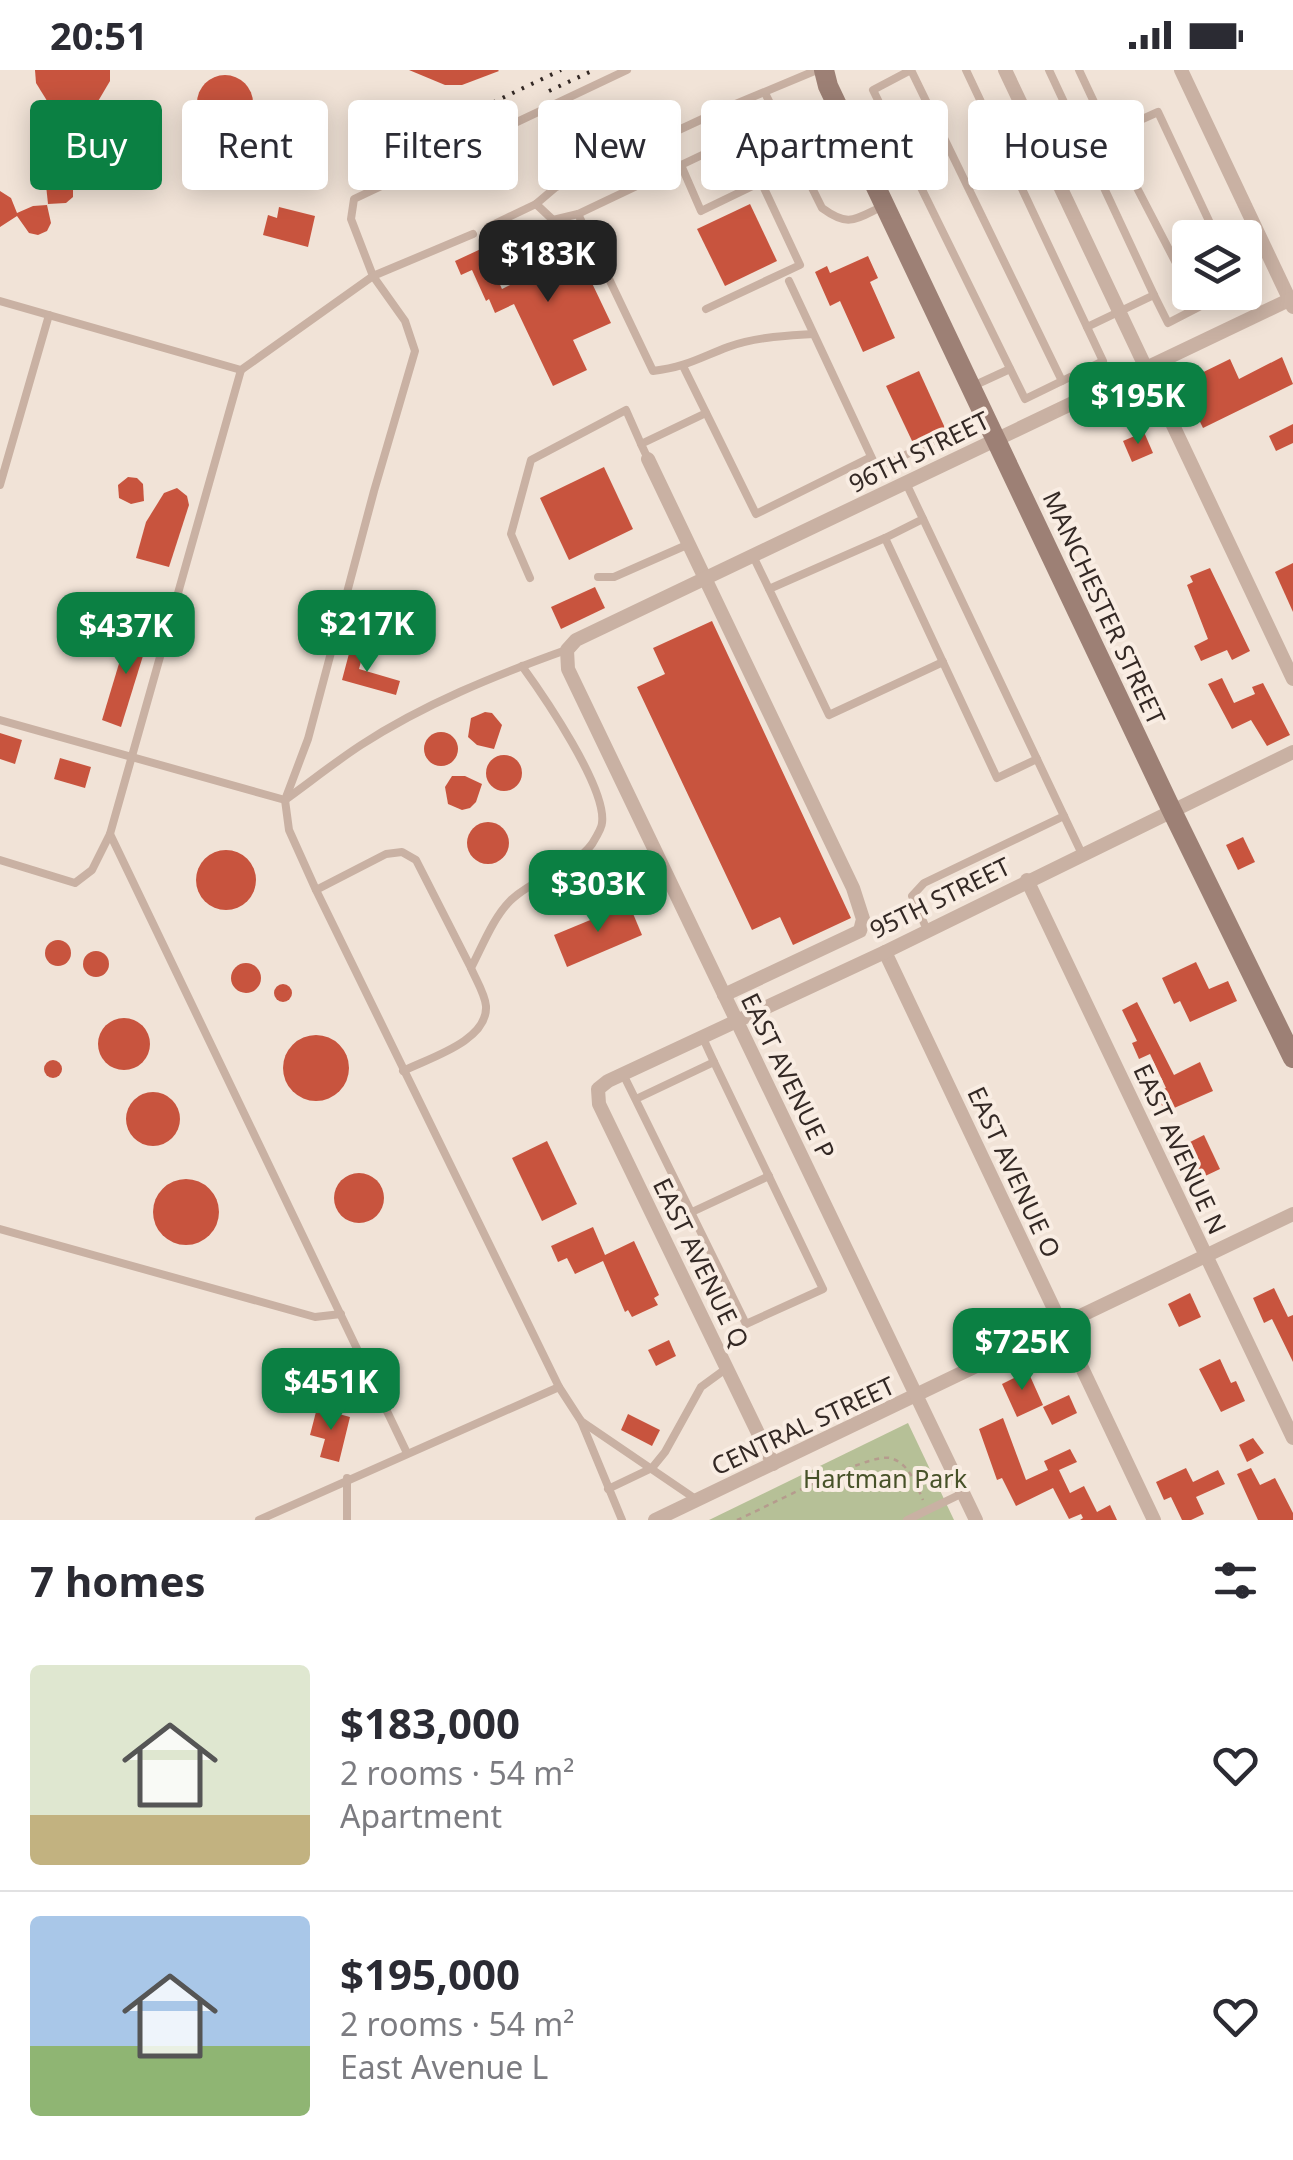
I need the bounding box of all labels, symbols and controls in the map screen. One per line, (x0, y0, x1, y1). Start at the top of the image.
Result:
text: 20:51 (50, 9, 148, 61)
chip: Buy (30, 100, 162, 190)
chip: Rent (182, 100, 328, 190)
chip: Filters (348, 100, 518, 190)
chip: New (538, 100, 681, 190)
chip: Apartment (701, 100, 948, 190)
chip: House (968, 100, 1144, 190)
pin: $183K (478, 220, 618, 305)
map controls (1172, 220, 1262, 310)
button: layers (1172, 220, 1262, 310)
text: $183K (501, 231, 595, 274)
pin: $195K (1068, 362, 1208, 447)
text: $195K (1091, 373, 1185, 416)
street label: 96TH STREET (843, 402, 995, 500)
street label: MANCHESTER STREET (1036, 485, 1174, 730)
pin: $217K (297, 590, 437, 675)
pin: $437K (56, 592, 196, 677)
text: $217K (320, 601, 414, 644)
text: $437K (79, 603, 173, 646)
street label: 95TH STREET (864, 848, 1016, 946)
pin: $303K (528, 850, 668, 935)
text: $303K (551, 861, 645, 904)
street label: EAST AVENUE P (734, 987, 844, 1164)
street label: EAST AVENUE N (1126, 1058, 1235, 1239)
street label: EAST AVENUE O (960, 1081, 1069, 1263)
street label: EAST AVENUE Q (646, 1172, 758, 1353)
pin: $725K (952, 1308, 1092, 1393)
text: $725K (975, 1319, 1069, 1362)
pin: $451K (261, 1348, 401, 1433)
text: $451K (284, 1359, 378, 1402)
street label: CENTRAL STREET (705, 1368, 900, 1482)
park label: Hartman Park (803, 1461, 968, 1495)
text: 7 homes (30, 1552, 206, 1609)
icon: filters (1208, 1553, 1263, 1608)
text: $183,000 (340, 1694, 520, 1751)
icon: home (110, 1705, 230, 1825)
icon: heart (1208, 1738, 1263, 1793)
text: 2 rooms · 54 m² (340, 1751, 574, 1794)
text: Apartment (340, 1794, 502, 1837)
text: $195,000 (340, 1945, 520, 2002)
icon: home (110, 1956, 230, 2076)
icon: heart (1208, 1989, 1263, 2044)
text: 2 rooms · 54 m² (340, 2002, 574, 2045)
text: East Avenue L (340, 2045, 548, 2088)

